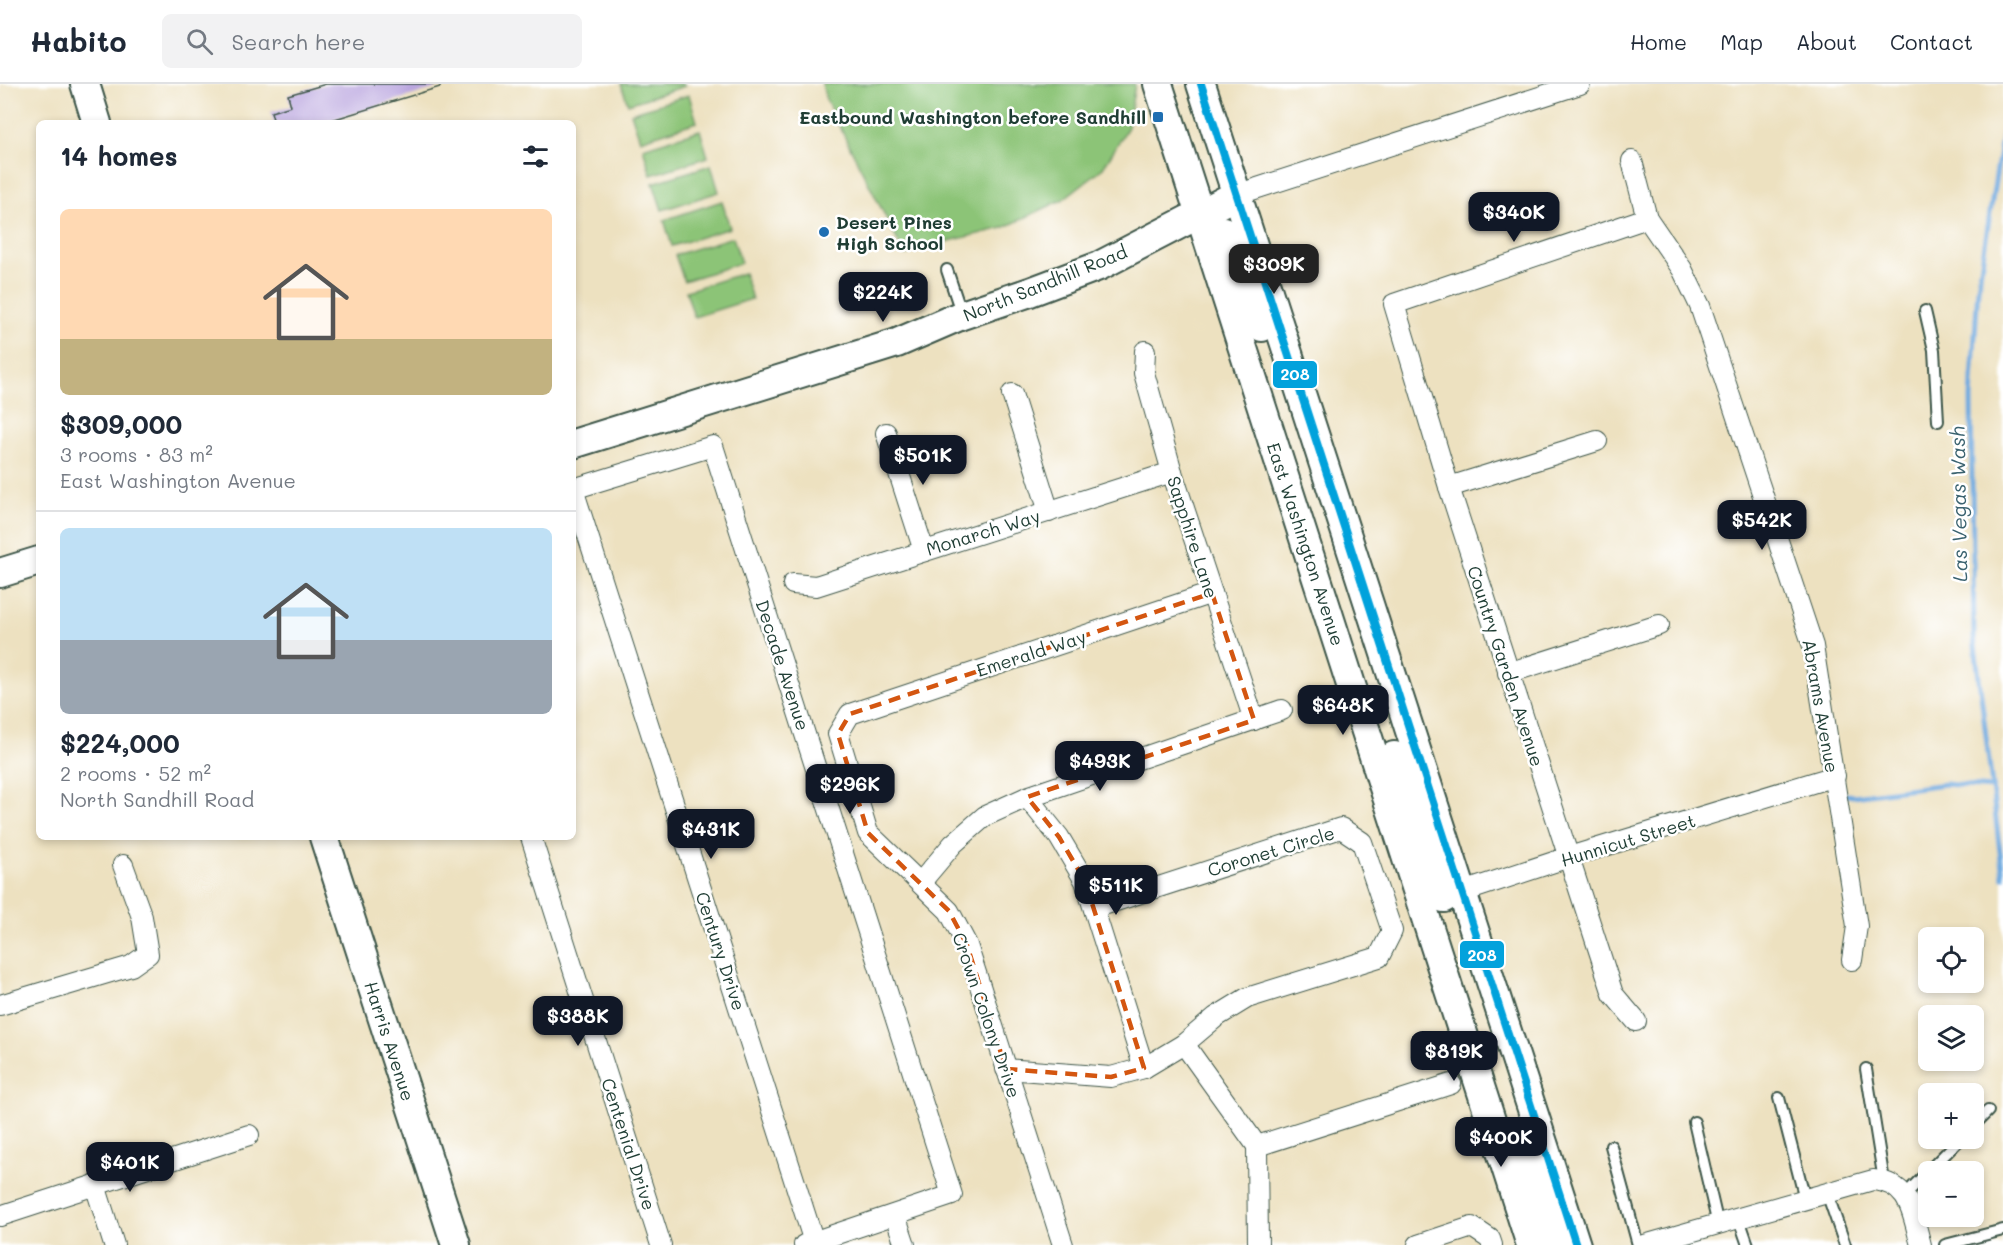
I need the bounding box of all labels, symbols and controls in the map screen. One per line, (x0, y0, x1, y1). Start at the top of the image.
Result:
search box (162, 14, 582, 68)
text: Habito (30, 23, 126, 59)
icon: search (183, 25, 216, 58)
text: Search here (231, 27, 365, 56)
text: Home (1630, 28, 1687, 55)
text: Map (1720, 28, 1763, 55)
text: About (1796, 28, 1857, 55)
text: Contact (1890, 28, 1973, 55)
place label: Eastbound Washington before Sandhill (799, 105, 1146, 129)
marker: Eastbound Washington before Sandhill (1151, 110, 1165, 124)
text: 14 homes (60, 139, 178, 173)
icon: filters (519, 140, 552, 173)
pin: $340K (1472, 192, 1556, 243)
text: $340K (1482, 198, 1546, 224)
place label: Desert Pines High School (836, 210, 952, 255)
marker: Desert Pines High School (817, 225, 831, 239)
street label: North Sandhill Road (959, 239, 1131, 327)
pin: $309K (1232, 244, 1316, 295)
icon: home (252, 248, 360, 356)
text: $309K (1243, 250, 1305, 276)
pin: $224K (841, 272, 925, 323)
text: $224K (853, 278, 913, 304)
line badge: 208 (1272, 360, 1318, 389)
text: 208 (1280, 363, 1310, 384)
text: $309,000 (60, 407, 182, 441)
water label: Las Vegas Wash (1944, 426, 1972, 582)
pin: $501K (881, 435, 965, 486)
street label: East Washington Avenue (1262, 439, 1350, 649)
text: 3 rooms · 83 m² (60, 441, 213, 467)
text: $501K (894, 441, 952, 467)
text: East Washington Avenue (60, 467, 296, 493)
street label: Sapphire Lane (1162, 473, 1224, 601)
pin: $542K (1720, 500, 1804, 551)
street label: Monarch Way (923, 503, 1043, 561)
text: $542K (1731, 506, 1793, 532)
street label: Country Garden Avenue (1462, 563, 1550, 769)
icon: home (252, 567, 360, 675)
street label: Decade Avenue (751, 597, 815, 733)
street label: Emerald Way (973, 624, 1089, 682)
street label: Abrams Avenue (1797, 637, 1845, 775)
pin: $648K (1301, 685, 1385, 736)
text: $648K (1312, 691, 1374, 717)
text: $224,000 (60, 726, 180, 760)
pin: $493K (1058, 741, 1142, 792)
text: $493K (1069, 747, 1131, 773)
text: 2 rooms · 52 m² (60, 760, 211, 786)
pin: $296K (808, 764, 892, 815)
text: $296K (820, 770, 880, 796)
text: North Sandhill Road (60, 786, 254, 812)
street label: Hunnicut Street (1558, 808, 1698, 872)
pin: $431K (669, 809, 753, 860)
text: $431K (681, 815, 741, 841)
street label: Coronet Circle (1205, 820, 1337, 882)
pin: $511K (1074, 865, 1158, 916)
text: $511K (1089, 871, 1143, 897)
street label: Century Drive (691, 889, 751, 1013)
map controls (1918, 927, 1984, 1227)
button: locate (1918, 927, 1984, 993)
street label: Crown Colony Drive (947, 929, 1027, 1101)
line badge: 208 (1459, 940, 1505, 969)
text: 208 (1467, 944, 1497, 965)
street label: Harris Avenue (359, 978, 421, 1104)
pin: $388K (536, 996, 620, 1047)
text: $388K (547, 1002, 609, 1028)
button: layers (1918, 1005, 1984, 1071)
pin: $819K (1412, 1031, 1496, 1082)
text: $819K (1425, 1037, 1483, 1063)
street label: Centenial Drive (596, 1075, 662, 1213)
button: + (1918, 1083, 1984, 1149)
pin: $400K (1459, 1117, 1543, 1168)
text: $400K (1469, 1123, 1533, 1149)
pin: $401K (88, 1142, 172, 1193)
text: $401K (100, 1148, 160, 1174)
button: − (1918, 1161, 1984, 1227)

